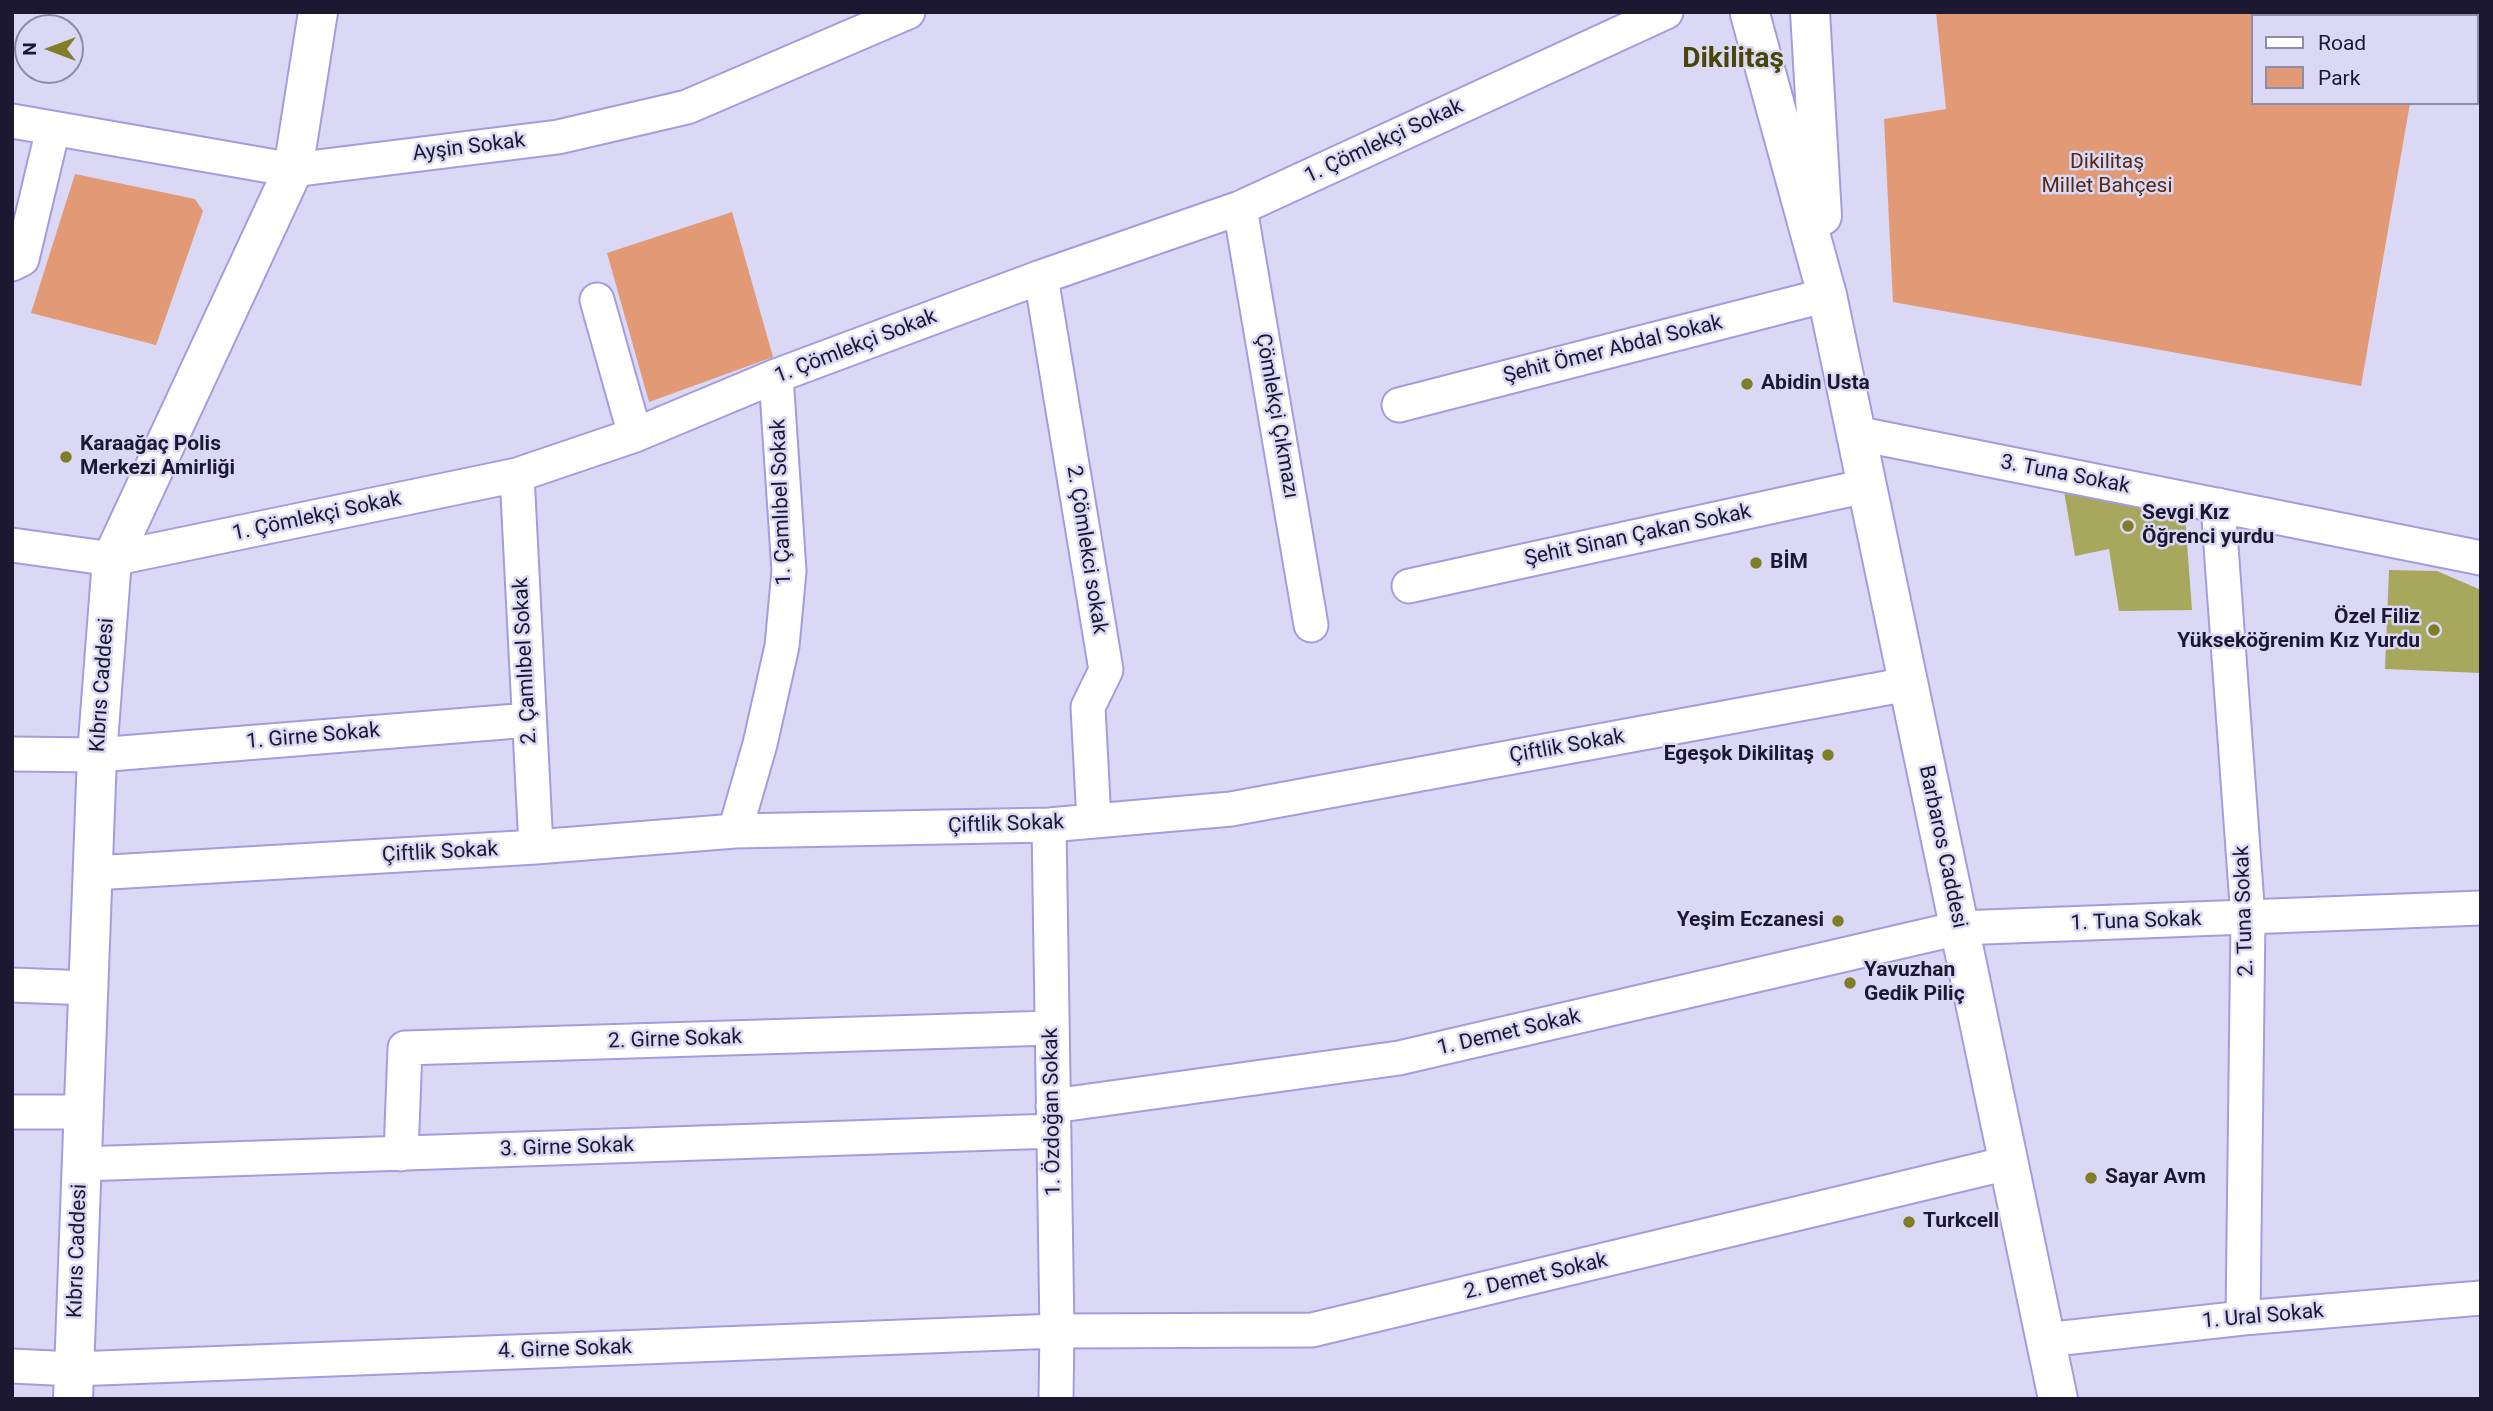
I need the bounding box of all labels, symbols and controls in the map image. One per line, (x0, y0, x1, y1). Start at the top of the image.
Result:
north arrow (14, 14, 84, 84)
legend (2252, 14, 2479, 105)
text: Road (2318, 31, 2366, 55)
text: N (18, 42, 41, 56)
district label: Dikilitaş (1682, 43, 1784, 77)
text: Park (2318, 66, 2360, 90)
street label: 1. Çömlekçi Sokak (1301, 94, 1467, 190)
street label: Ayşin Sokak (411, 129, 527, 167)
park label: Dikilitaş Millet Bahçesi (2041, 150, 2173, 200)
street label: 1. Çömlekçi Sokak (771, 304, 941, 390)
street label: Şehit Ömer Abdal Sokak (1501, 311, 1725, 389)
street label: Çömlekçi Çıkmazı (1249, 332, 1303, 500)
place label: Abidin Usta (1761, 371, 1870, 397)
marker: Abidin Usta (1739, 376, 1755, 392)
street label: 1. Çamlıbel Sokak (766, 418, 798, 586)
place label: Karaağaç Polis Merkezi Amirliği (80, 432, 235, 482)
marker: Karaağaç Polis Merkezi Amirliği (58, 449, 74, 465)
street label: 3. Tuna Sokak (1998, 450, 2132, 500)
street label: 2. Çömlekci sokak (1060, 464, 1112, 636)
street label: 1. Çömlekçi Sokak (230, 487, 404, 547)
street label: Şehit Sinan Çakan Sokak (1522, 500, 1754, 572)
place label: Sevgi Kız Öğrenci yurdu (2142, 501, 2274, 551)
marker: Sevgi Kız Öğrenci yurdu (2120, 518, 2136, 534)
place label: BİM (1770, 550, 1808, 576)
marker: BİM (1748, 555, 1764, 571)
street label: 2. Çamlıbel Sokak (509, 577, 543, 745)
place label: Özel Filiz Yükseköğrenim Kız Yurdu (2177, 605, 2420, 655)
street label: Kıbrıs Caddesi (86, 617, 120, 753)
marker: Özel Filiz Yükseköğrenim Kız Yurdu (2426, 622, 2442, 638)
street label: 1. Girne Sokak (245, 719, 381, 755)
street label: Çiftlik Sokak (1508, 725, 1626, 769)
place label: Egeşok Dikilitaş (1664, 742, 1814, 768)
marker: Egeşok Dikilitaş (1820, 747, 1836, 763)
street label: Barbaros Caddesi (1912, 763, 1972, 931)
street label: Çiftlik Sokak (948, 810, 1064, 840)
street label: Çiftlik Sokak (381, 837, 499, 869)
street label: 2. Tuna Sokak (2230, 845, 2260, 977)
street label: 1. Tuna Sokak (2070, 907, 2202, 937)
place label: Yeşim Eczanesi (1677, 908, 1824, 934)
marker: Yeşim Eczanesi (1830, 913, 1846, 929)
place label: Yavuzhan Gedik Piliç (1864, 958, 1965, 1008)
marker: Yavuzhan Gedik Piliç (1842, 975, 1858, 991)
street label: 1. Demet Sokak (1435, 1004, 1583, 1062)
street label: 2. Girne Sokak (608, 1025, 742, 1055)
street label: 1. Özdoğan Sokak (1039, 1028, 1067, 1196)
street label: 3. Girne Sokak (500, 1133, 634, 1163)
place label: Sayar Avm (2105, 1165, 2206, 1191)
marker: Sayar Avm (2083, 1170, 2099, 1186)
street label: Kıbrıs Caddesi (63, 1183, 93, 1319)
place label: Turkcell (1923, 1209, 1999, 1235)
marker: Turkcell (1901, 1214, 1917, 1230)
street label: 2. Demet Sokak (1462, 1248, 1610, 1306)
street label: 1. Ural Sokak (2201, 1299, 2325, 1335)
street label: 4. Girne Sokak (498, 1335, 632, 1365)

